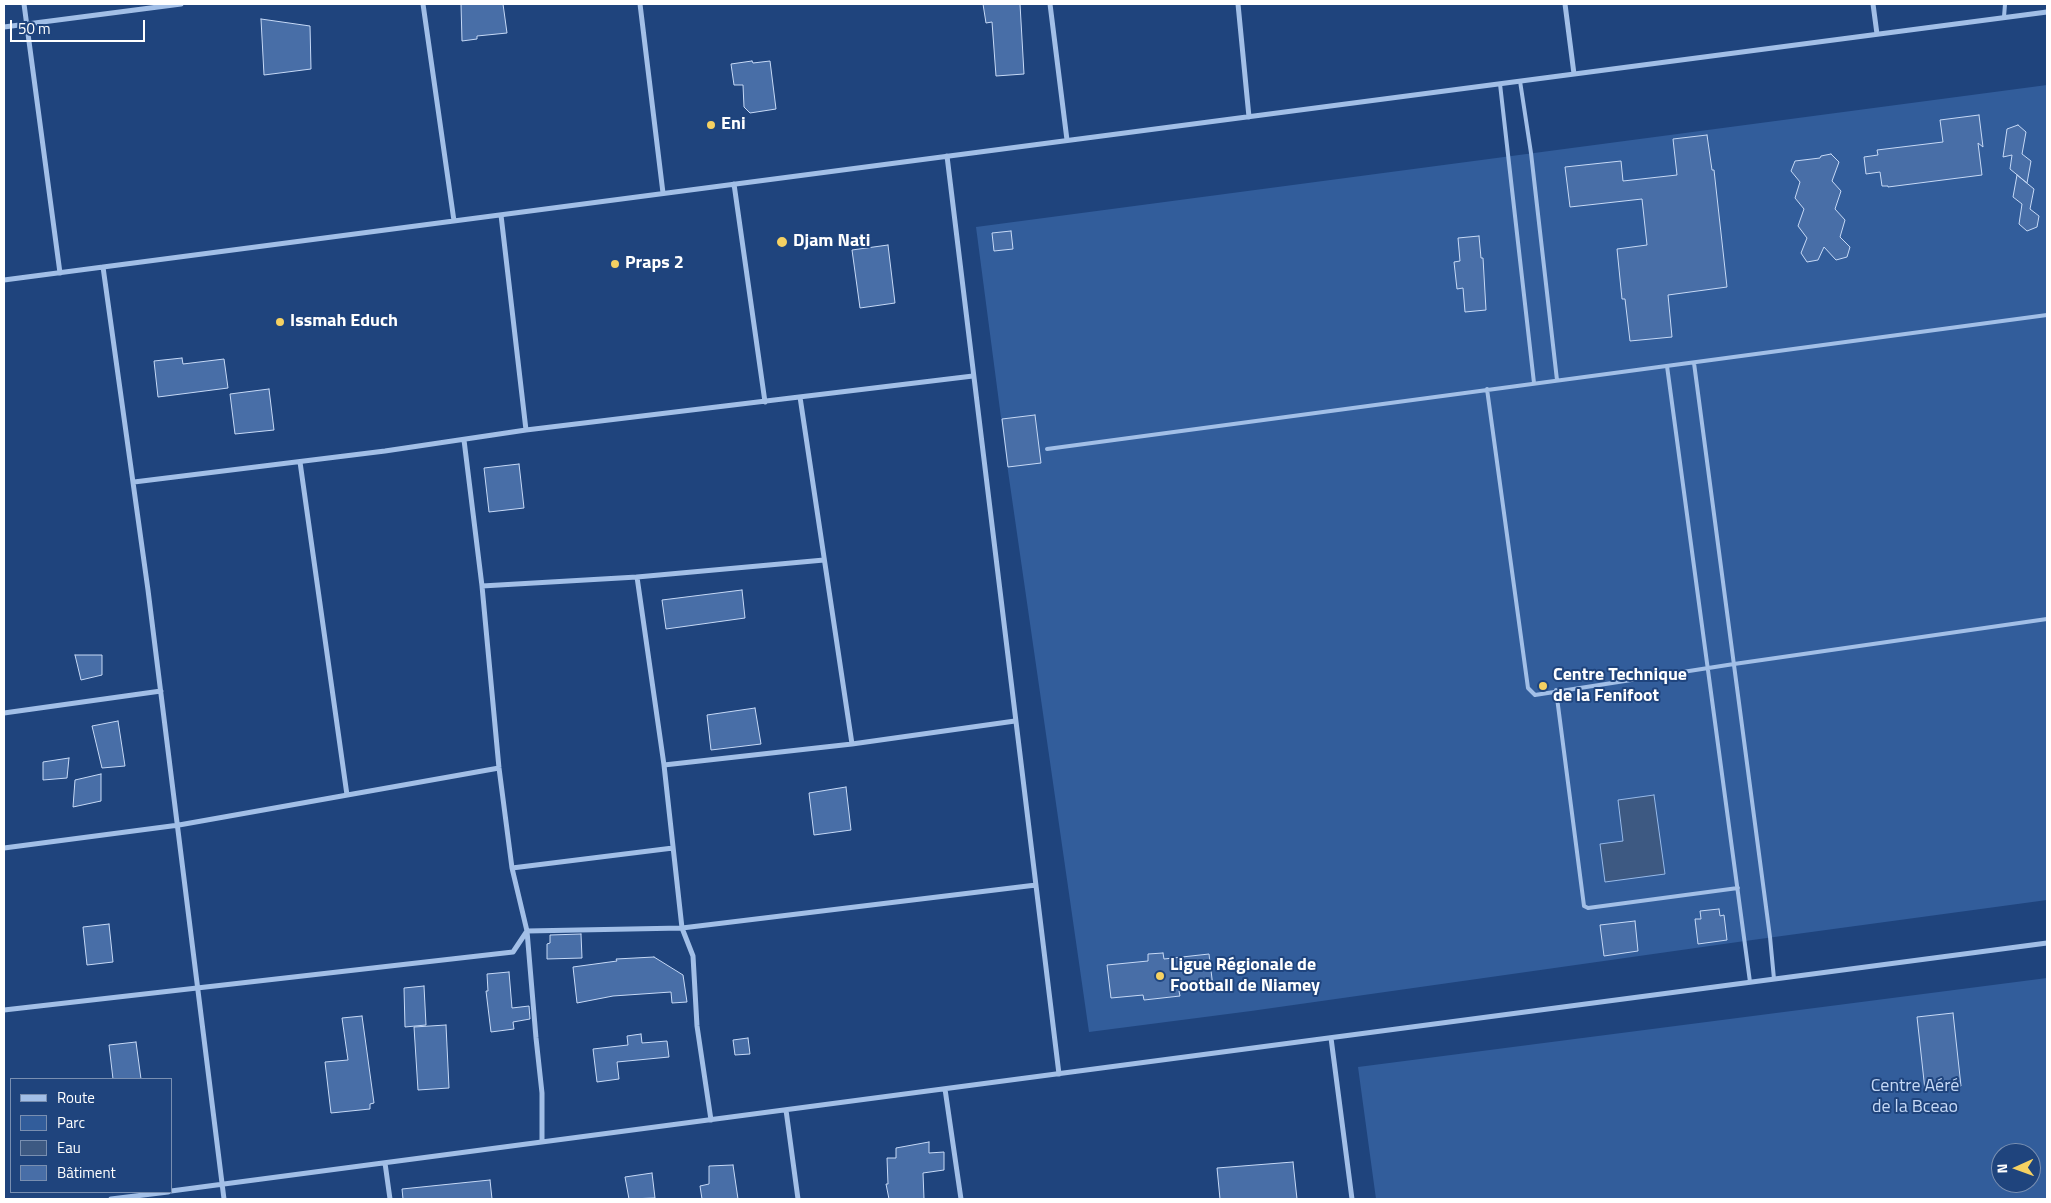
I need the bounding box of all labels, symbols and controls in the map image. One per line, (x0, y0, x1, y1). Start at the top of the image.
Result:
scale bar (12, 10, 148, 42)
text: 50 m (18, 17, 51, 40)
place label: Eni (721, 114, 746, 136)
marker: Eni (705, 119, 717, 131)
place label: Djam Nati (793, 231, 870, 253)
marker: Djam Nati (775, 235, 789, 249)
place label: Praps 2 (625, 253, 684, 275)
marker: Praps 2 (609, 258, 621, 270)
place label: Issmah Educh (290, 311, 398, 333)
marker: Issmah Educh (274, 316, 286, 328)
place label: Centre Technique de la Fenifoot (1553, 665, 1687, 708)
marker: Centre Technique de la Fenifoot (1537, 680, 1549, 692)
place label: Ligue Régionale de Football de Niamey (1170, 955, 1320, 998)
marker: Ligue Régionale de Football de Niamey (1154, 970, 1166, 982)
park label: Centre Aéré de la Bceao (1871, 1076, 1959, 1118)
legend (10, 1078, 172, 1193)
text: Route (57, 1086, 95, 1109)
text: Parc (57, 1111, 85, 1134)
text: Eau (57, 1136, 81, 1159)
north arrow (1991, 1143, 2041, 1193)
text: Bâtiment (57, 1161, 116, 1184)
text: N (1991, 1163, 2012, 1174)

